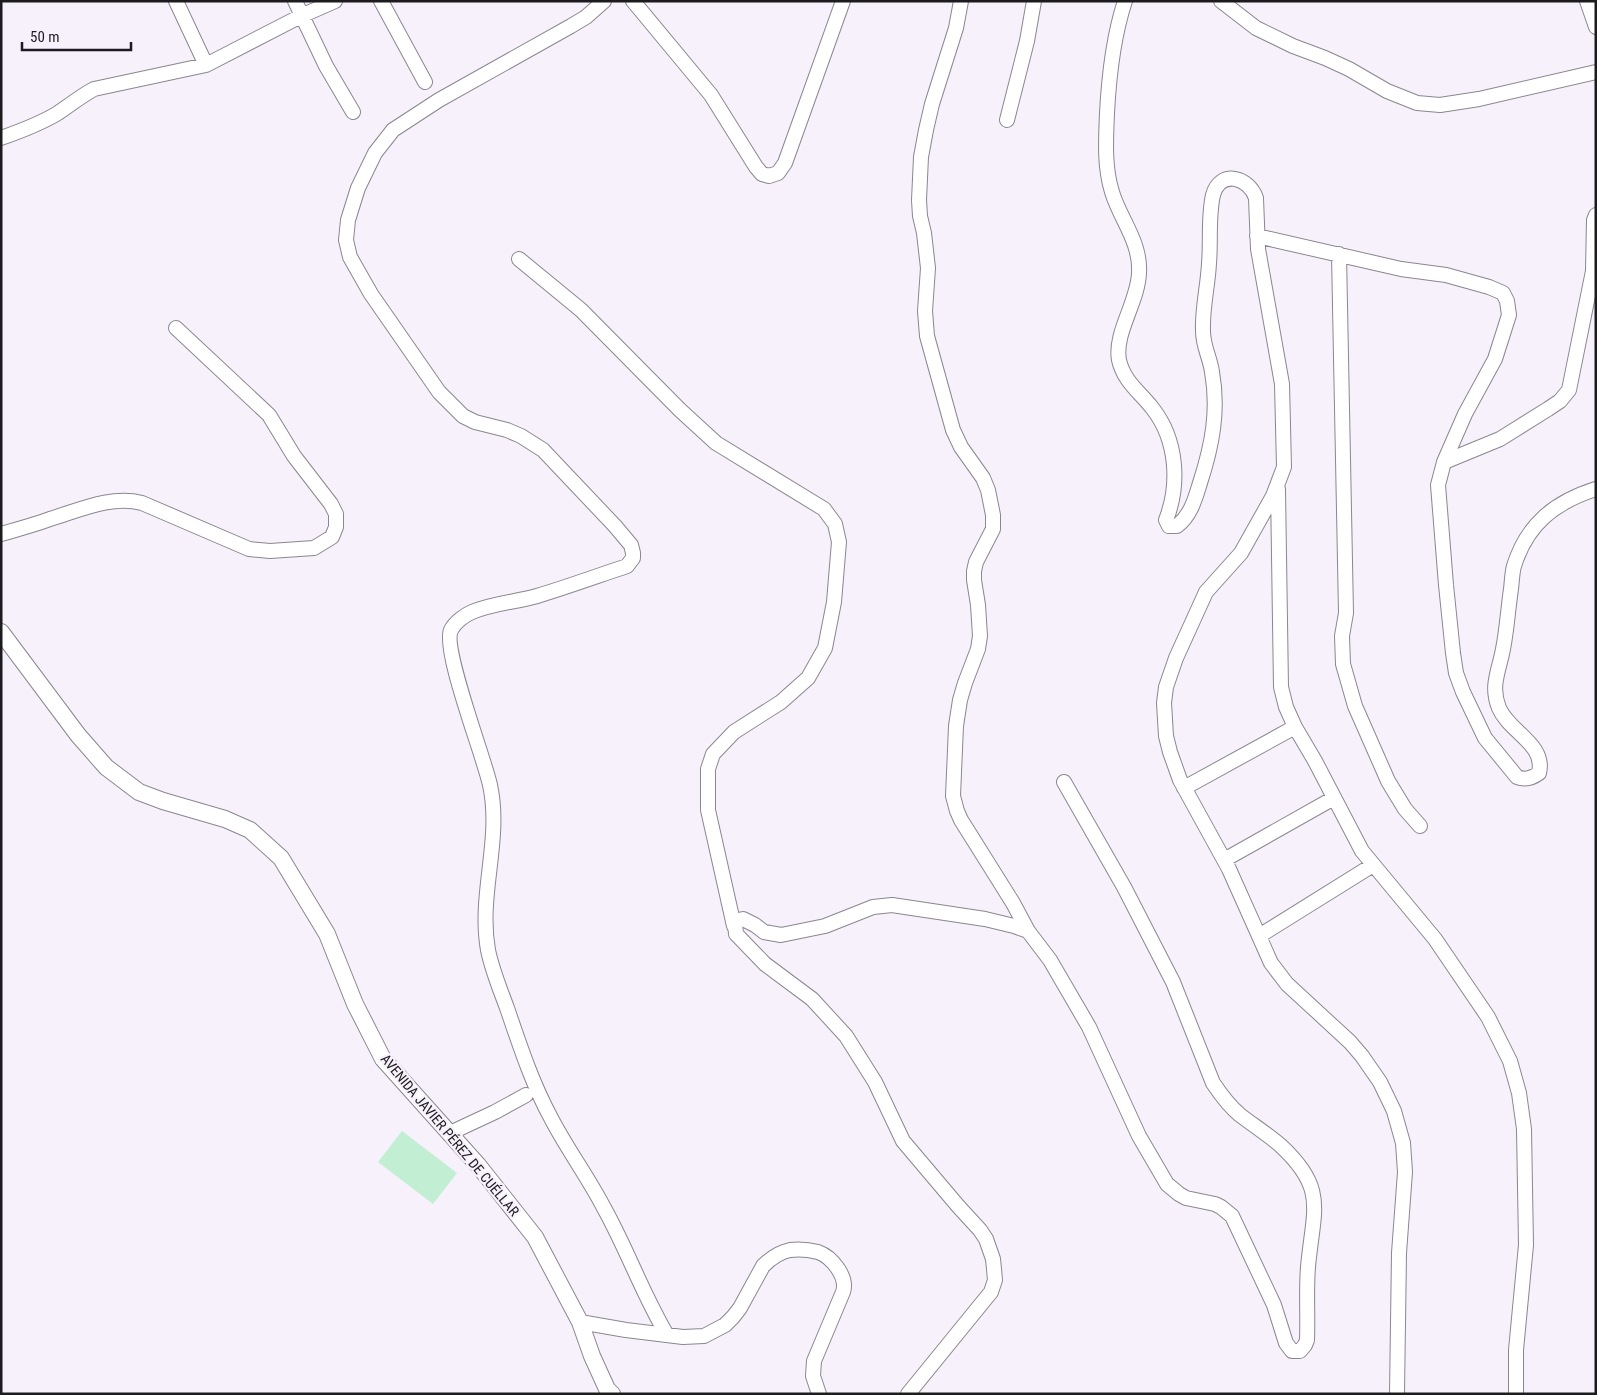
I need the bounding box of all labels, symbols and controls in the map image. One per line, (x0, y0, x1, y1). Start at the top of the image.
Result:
scale bar (22, 20, 131, 52)
text: 50 m (30, 28, 60, 46)
street label: AVENIDA JAVIER PÉREZ DE CUÉLLAR (378, 1050, 524, 1220)

